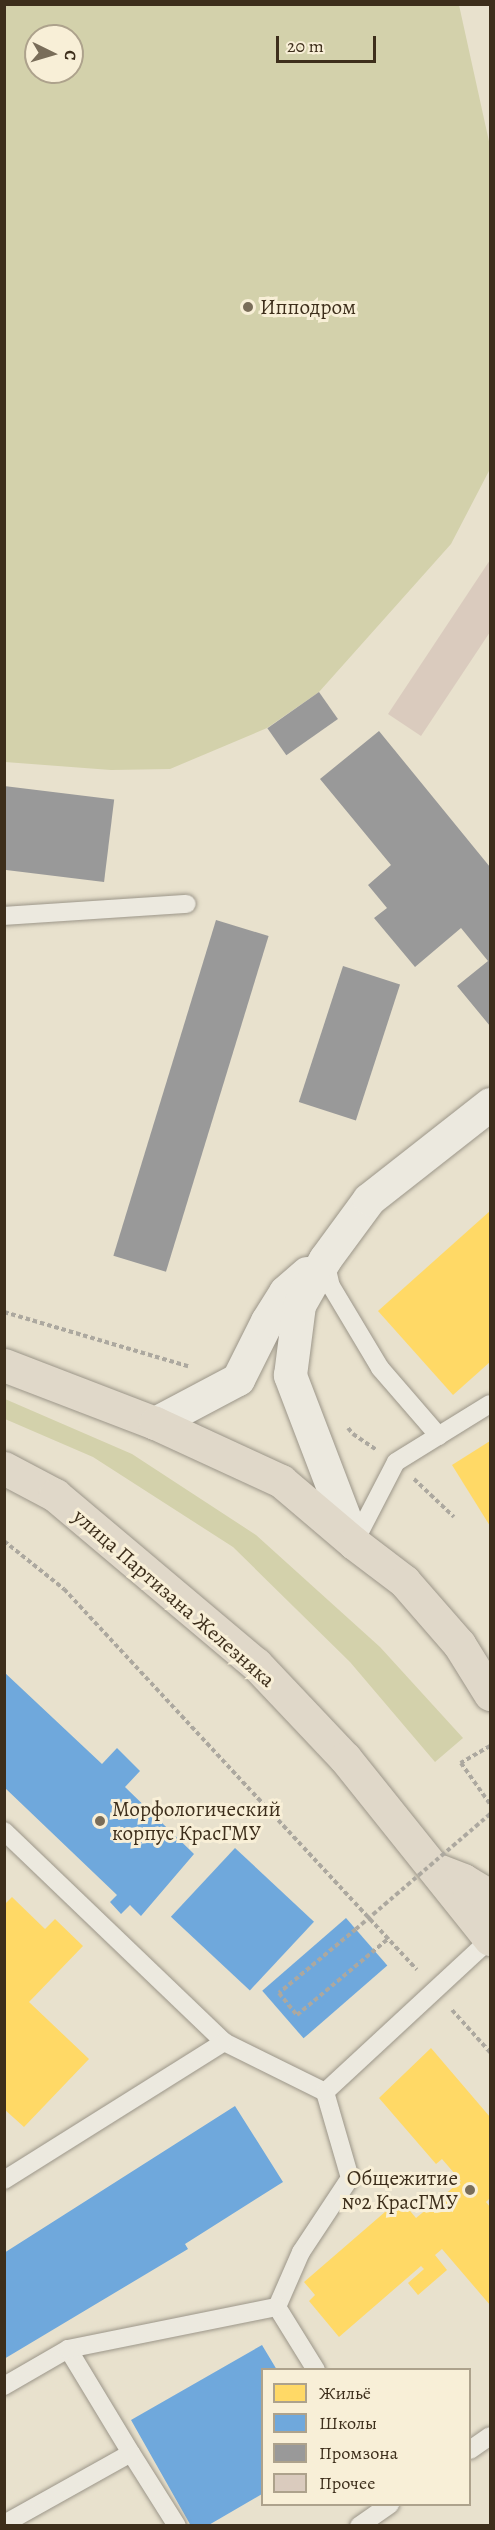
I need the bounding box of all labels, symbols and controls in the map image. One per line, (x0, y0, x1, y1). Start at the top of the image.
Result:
north arrow (24, 24, 84, 84)
scale bar (279, 24, 380, 62)
text: 20 m (287, 34, 324, 58)
text: С (59, 50, 81, 61)
place label: Ипподром (260, 294, 356, 320)
marker: Ипподром (241, 300, 255, 314)
street label: улица Партизана Железняка (68, 1504, 280, 1692)
place label: Морфологический корпус КрасГМУ (112, 1796, 281, 1846)
marker: Морфологический корпус КрасГМУ (93, 1814, 107, 1828)
place label: Общежитие №2 КрасГМУ (341, 2165, 458, 2215)
marker: Общежитие №2 КрасГМУ (463, 2183, 477, 2197)
legend (261, 2368, 471, 2506)
text: Жильё (319, 2381, 371, 2405)
text: Школы (319, 2411, 377, 2435)
text: Промзона (319, 2441, 398, 2465)
text: Прочее (319, 2471, 375, 2495)

